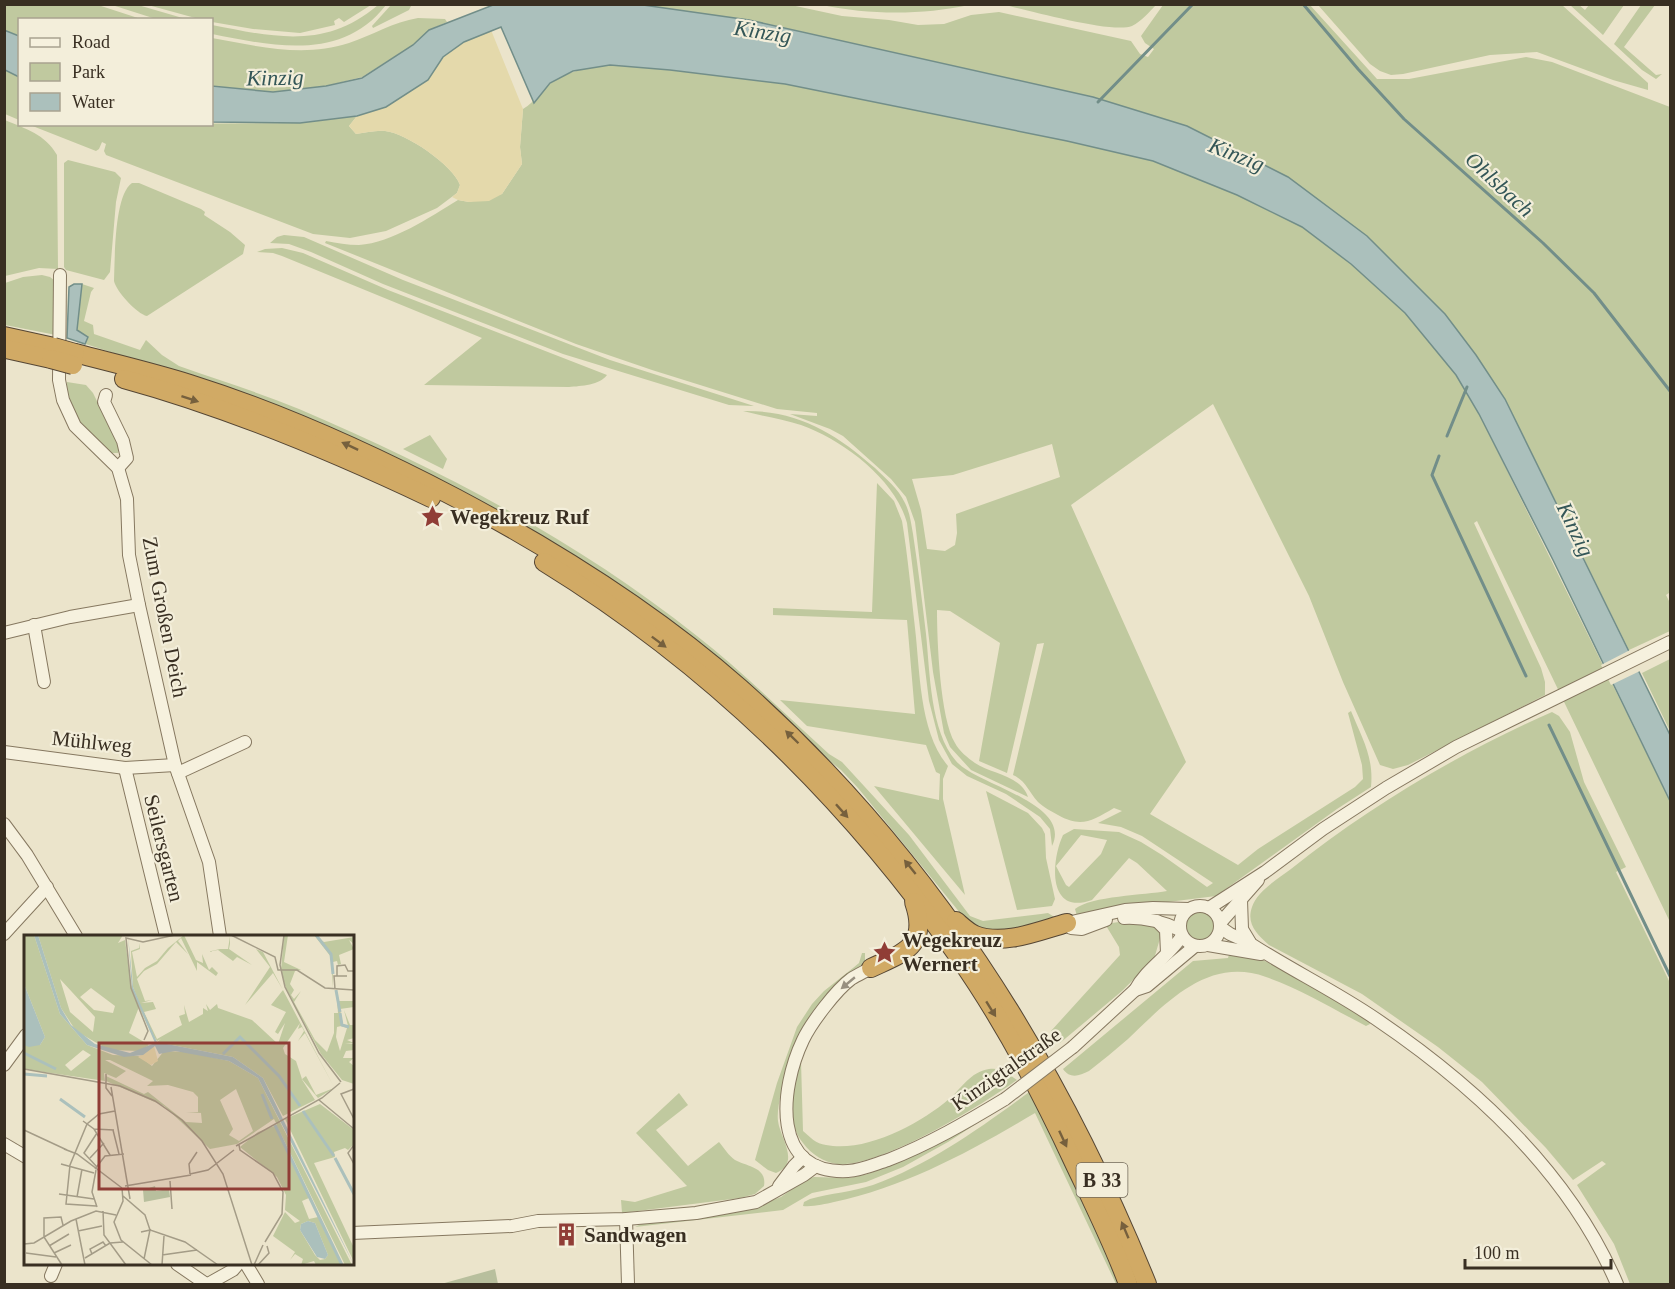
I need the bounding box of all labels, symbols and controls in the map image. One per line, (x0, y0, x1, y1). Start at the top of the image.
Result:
water label: Kinzig (732, 14, 793, 48)
legend (18, 18, 213, 126)
text: Road (72, 32, 110, 52)
text: Park (72, 62, 105, 82)
water label: Kinzig (245, 65, 304, 91)
text: Water (72, 92, 115, 112)
water label: Kinzig (1205, 132, 1268, 177)
water label: Ohlsbach (1460, 146, 1539, 222)
one-way arrow (181, 395, 199, 404)
one-way arrow (342, 441, 359, 450)
water label: Kinzig (1551, 497, 1599, 561)
place icon: Wegekreuz Ruf (419, 504, 445, 530)
place label: Wegekreuz Ruf (450, 505, 590, 529)
street label: Zum Großen Deich (138, 535, 192, 700)
one-way arrow (651, 635, 667, 648)
street label: Mühlweg (51, 726, 134, 758)
one-way arrow (785, 730, 799, 744)
street label: Seilersgarten (139, 792, 189, 905)
one-way arrow (835, 803, 849, 817)
one-way arrow (904, 859, 917, 874)
place label: Wegekreuz Wernert (902, 928, 1002, 976)
inset map (24, 935, 354, 1265)
place icon: Wegekreuz Wernert (871, 939, 897, 965)
one-way arrow (841, 976, 856, 989)
one-way arrow (986, 1001, 997, 1017)
street label: Kinzigtalstraße (947, 1022, 1065, 1116)
one-way arrow (1059, 1130, 1068, 1147)
road number: B 33 (1076, 1163, 1128, 1197)
one-way arrow (1120, 1221, 1130, 1239)
building icon: Sandwagen (553, 1222, 579, 1248)
place label: Sandwagen (584, 1223, 687, 1247)
scale bar (1465, 1232, 1610, 1270)
text: 100 m (1474, 1243, 1520, 1263)

